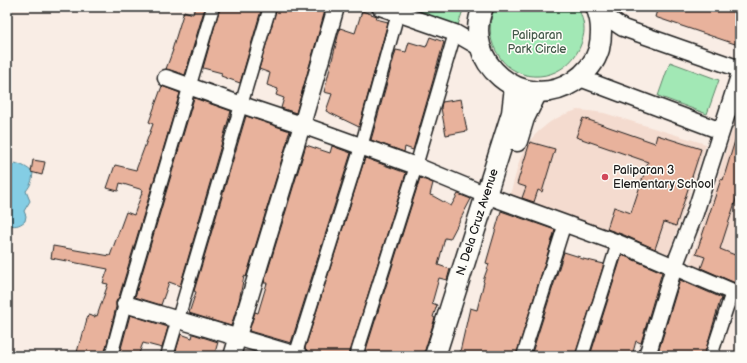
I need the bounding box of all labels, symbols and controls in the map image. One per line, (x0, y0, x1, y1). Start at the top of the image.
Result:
park label: Paliparan Park Circle (508, 28, 566, 57)
place label: Paliparan 3 Elementary School (613, 163, 714, 192)
street label: N. Dela Cruz Avenue (453, 167, 502, 278)
marker: Paliparan 3 Elementary School (600, 172, 610, 182)

